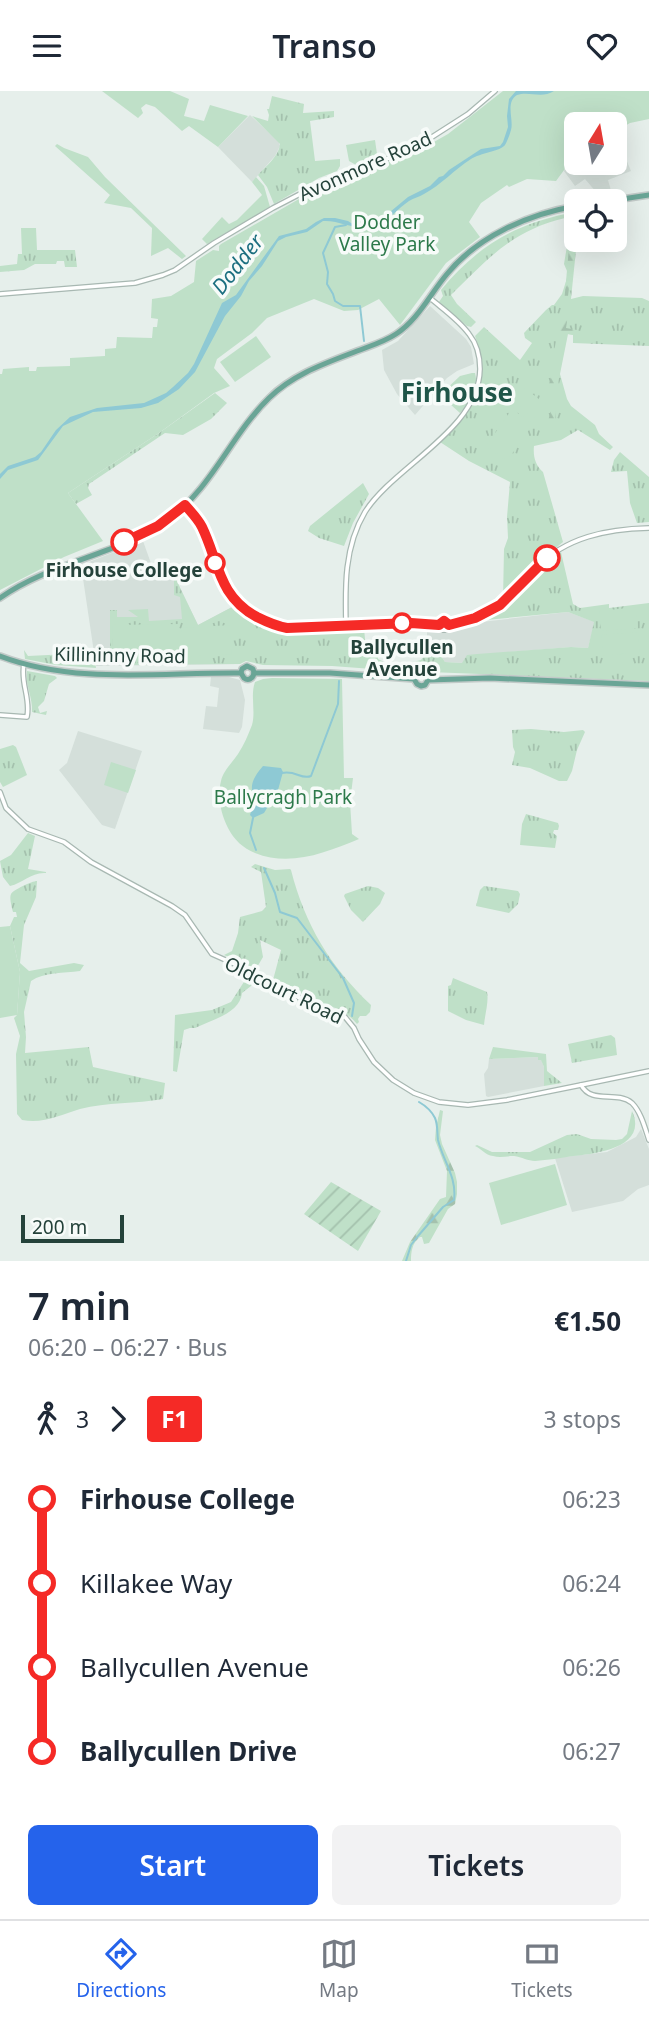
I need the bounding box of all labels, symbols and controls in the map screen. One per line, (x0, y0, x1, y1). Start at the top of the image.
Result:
text: Transo (272, 24, 377, 67)
icon: menu (28, 27, 66, 65)
icon: heart (583, 27, 621, 65)
north arrow (564, 112, 626, 175)
map controls (564, 112, 627, 252)
street label: Avonmore Road (294, 125, 436, 207)
button: locate (564, 189, 627, 252)
park label: Dodder Valley Park (339, 209, 435, 257)
water label: Dodder (205, 227, 270, 300)
district label: Firhouse (401, 374, 513, 410)
marker: Firhouse College (111, 529, 137, 555)
unlabelled marker (534, 545, 560, 571)
unlabelled marker (205, 553, 225, 573)
place label: Firhouse College (45, 557, 203, 583)
marker: Ballycullen Avenue (392, 613, 412, 633)
place label: Ballycullen Avenue (350, 634, 454, 682)
street label: Killininny Road (54, 641, 186, 669)
park label: Ballycragh Park (214, 784, 352, 810)
street label: Oldcourt Road (220, 950, 348, 1030)
scale bar (21, 1212, 124, 1244)
text: 200 m (32, 1214, 87, 1240)
text: 7 min (28, 1279, 131, 1331)
text: €1.50 (554, 1303, 621, 1339)
text: 06:20 – 06:27 · Bus (28, 1331, 227, 1363)
icon: walk (28, 1400, 66, 1438)
icon: forward (99, 1400, 137, 1438)
text: F1 (161, 1402, 188, 1435)
text: 3 (76, 1403, 89, 1435)
text: 3 stops (543, 1403, 621, 1435)
text: Firhouse College (80, 1481, 295, 1517)
text: 06:23 (562, 1483, 621, 1515)
text: Killakee Way (80, 1565, 232, 1601)
text: 06:24 (562, 1567, 621, 1599)
text: Ballycullen Avenue (80, 1649, 309, 1685)
text: 06:26 (562, 1651, 621, 1683)
text: Ballycullen Drive (80, 1733, 297, 1769)
text: 06:27 (562, 1735, 621, 1767)
button: Start (28, 1825, 318, 1905)
button: Tickets (332, 1825, 621, 1905)
tab: Directions (76, 1935, 166, 2003)
tab: Map (319, 1935, 359, 2003)
tab: Tickets (511, 1935, 573, 2003)

